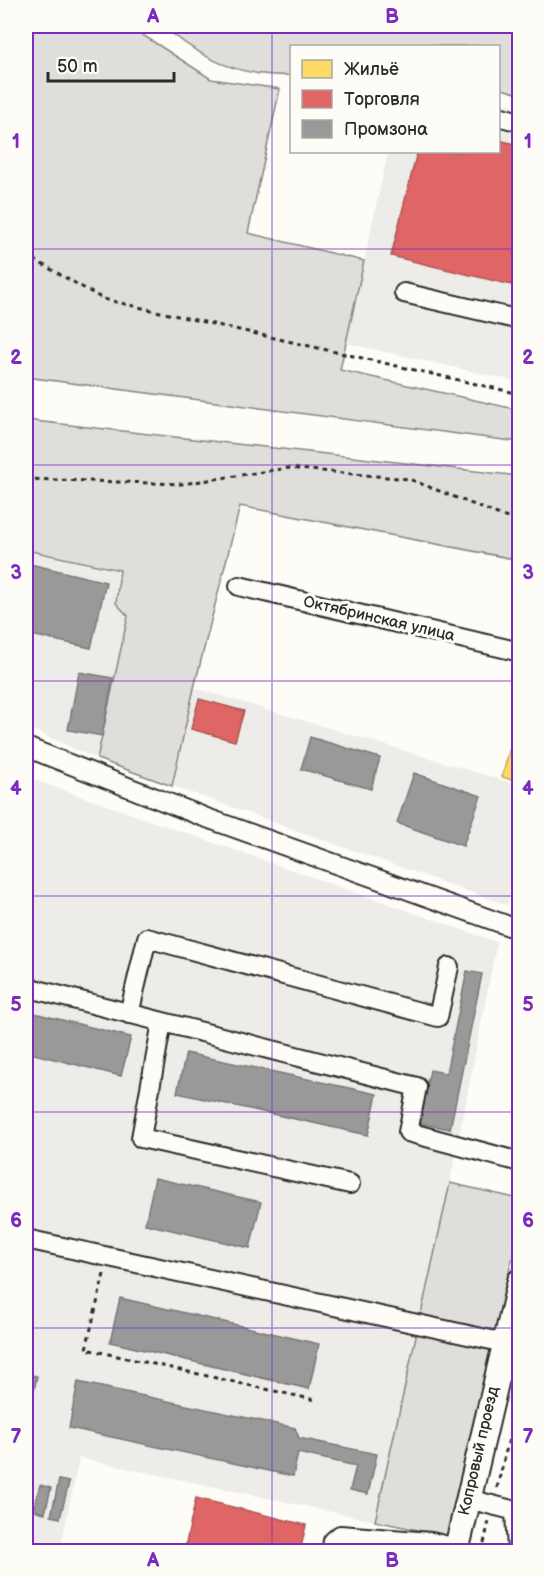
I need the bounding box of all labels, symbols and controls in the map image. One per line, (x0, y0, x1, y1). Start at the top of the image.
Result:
text: A (146, 5, 160, 29)
text: B (385, 5, 399, 29)
scale bar (48, 45, 174, 83)
legend (290, 45, 500, 153)
text: 50 m (57, 56, 98, 77)
text: Жильё (344, 59, 399, 80)
text: Торговля (344, 89, 420, 110)
text: Промзона (344, 119, 428, 140)
text: 1 (12, 130, 20, 154)
text: 1 (524, 130, 532, 154)
text: 2 (10, 346, 22, 370)
text: 2 (522, 346, 534, 370)
text: 3 (10, 561, 22, 585)
text: 3 (522, 561, 534, 585)
street label: Октябринская улица (301, 592, 457, 646)
text: 4 (10, 777, 22, 801)
text: 4 (522, 777, 534, 801)
text: 5 (10, 993, 22, 1017)
text: 5 (522, 993, 534, 1017)
text: 6 (10, 1209, 22, 1233)
text: 6 (522, 1209, 534, 1233)
street label: Копровый проезд (455, 1384, 503, 1517)
text: 7 (10, 1425, 22, 1449)
text: 7 (522, 1425, 534, 1449)
text: A (146, 1549, 160, 1573)
text: B (385, 1549, 399, 1573)

